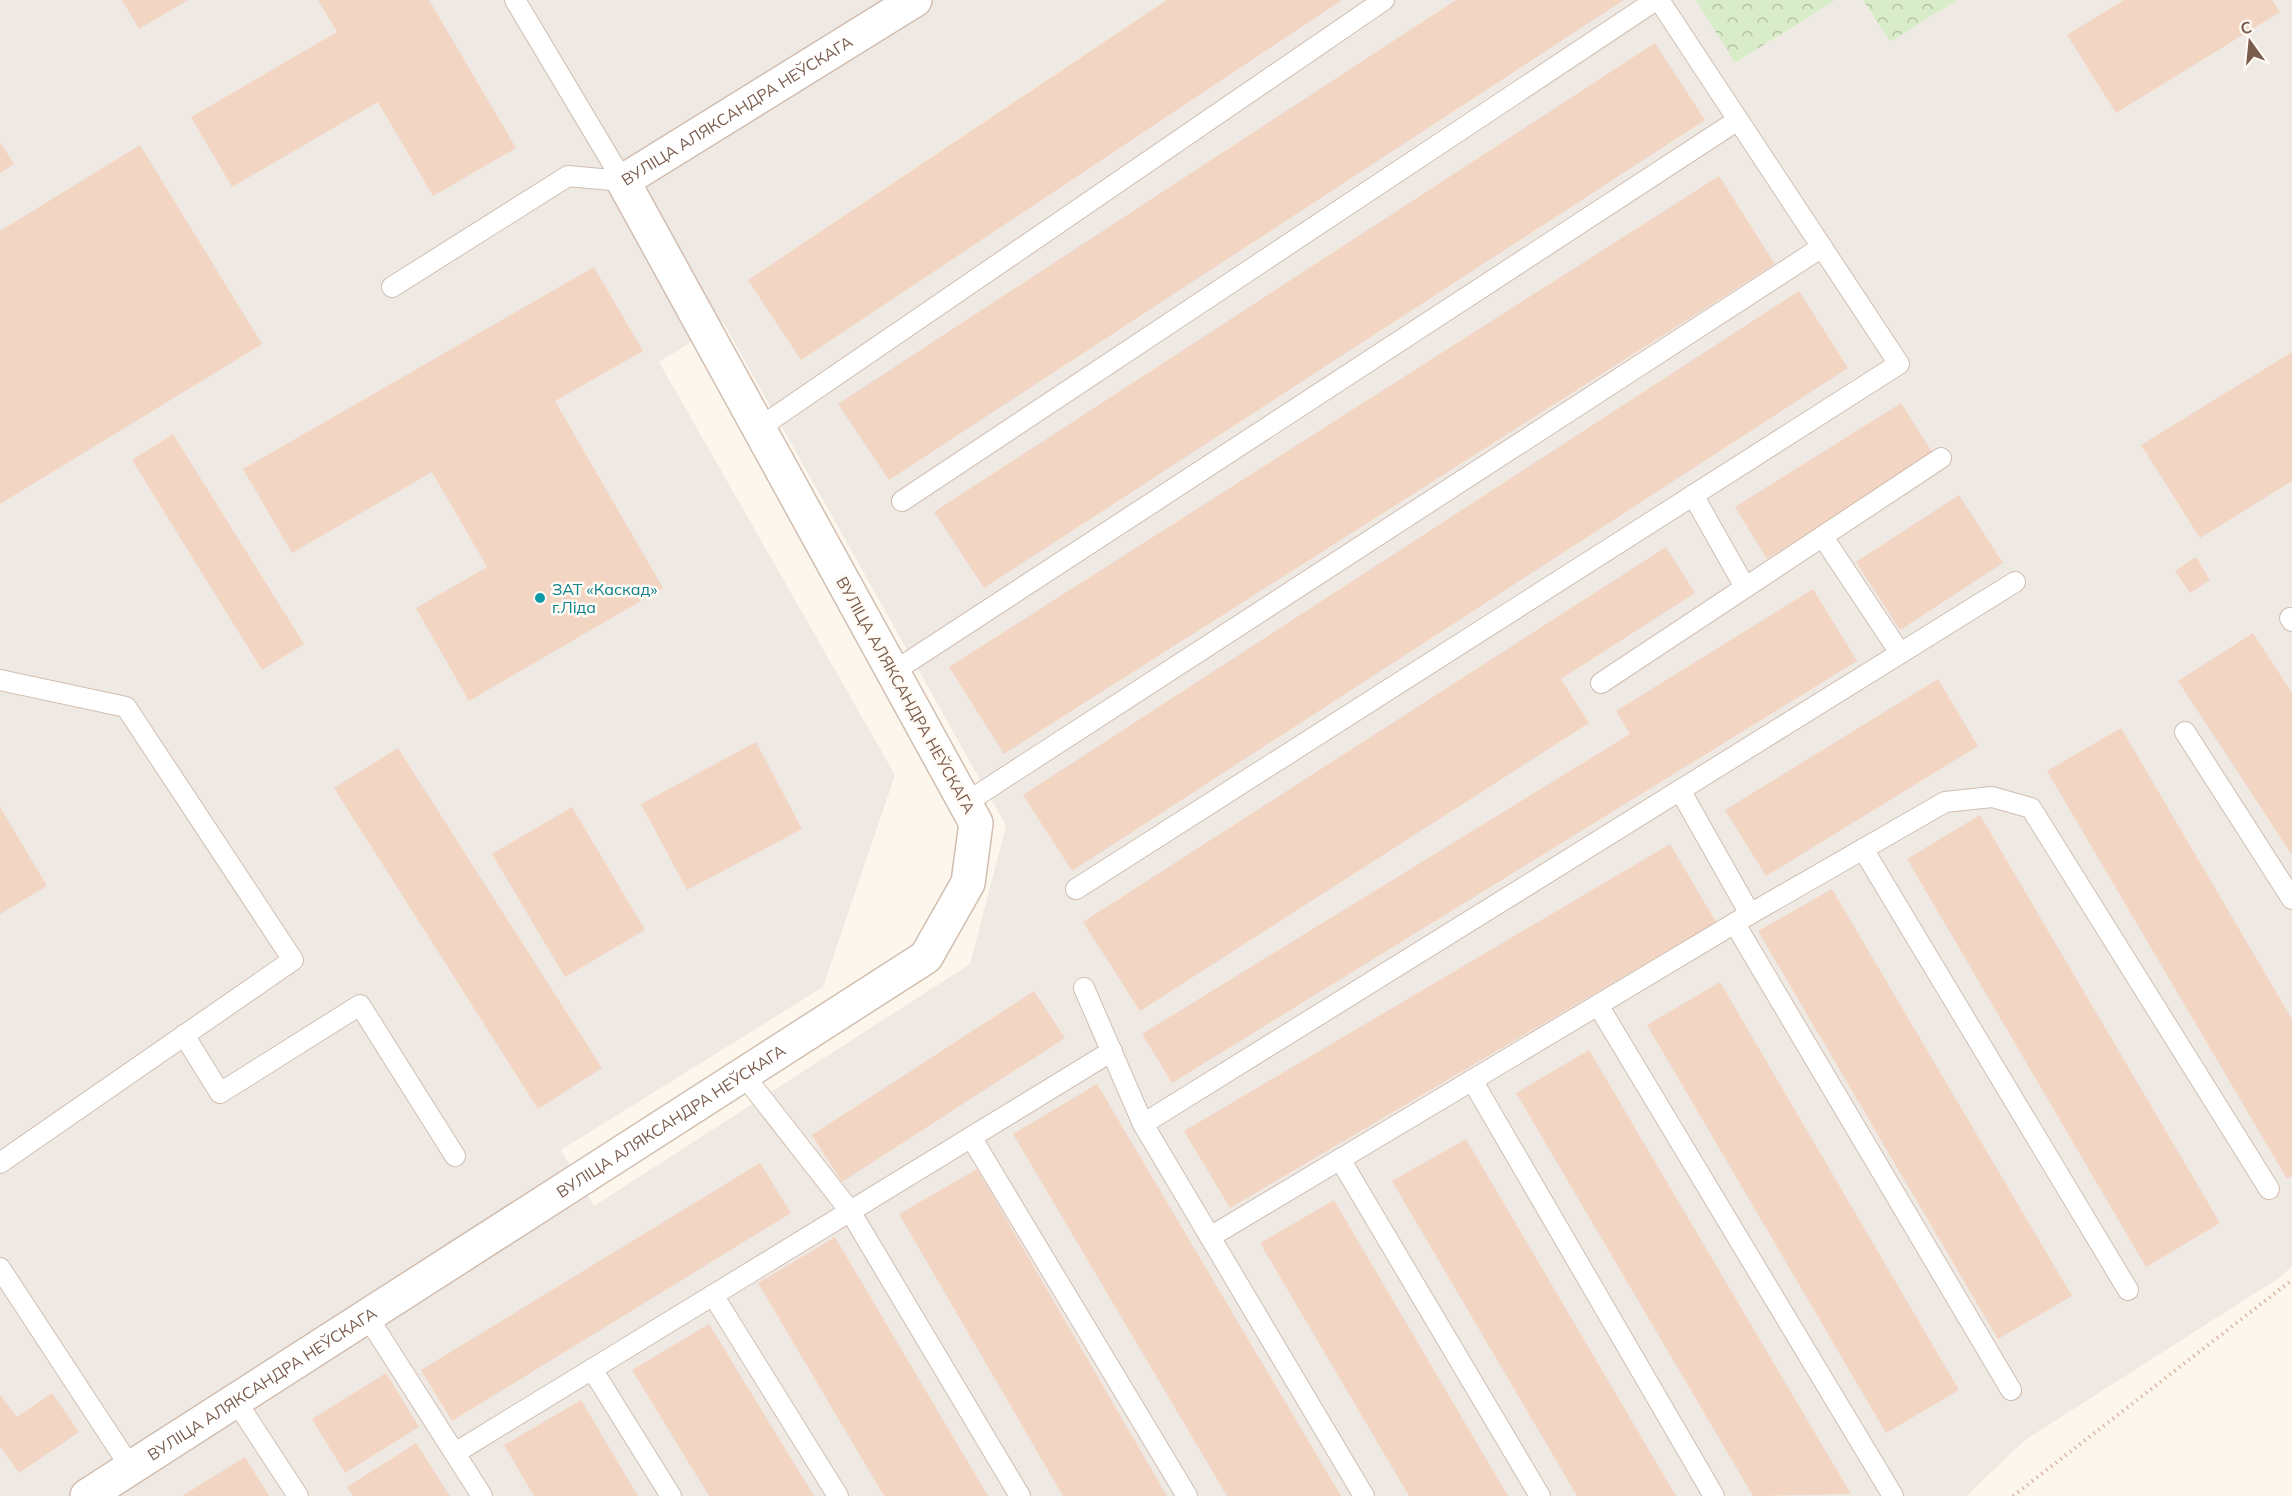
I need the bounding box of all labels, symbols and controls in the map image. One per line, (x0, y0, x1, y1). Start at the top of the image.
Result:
north arrow (2220, 12, 2280, 72)
text: С (2238, 16, 2254, 39)
street label: ВУЛІЦА АЛЯКСАНДРА НЕЎСКАГА (618, 31, 856, 190)
street label: ВУЛІЦА АЛЯКСАНДРА НЕЎСКАГА (832, 573, 980, 817)
place label: ЗАТ «Каскад» г.Ліда (552, 579, 657, 617)
marker: ЗАТ «Каскад» г.Ліда (533, 591, 547, 605)
street label: ВУЛІЦА АЛЯКСАНДРА НЕЎСКАГА (553, 1040, 789, 1202)
street label: ВУЛІЦА АЛЯКСАНДРА НЕЎСКАГА (144, 1303, 380, 1465)

